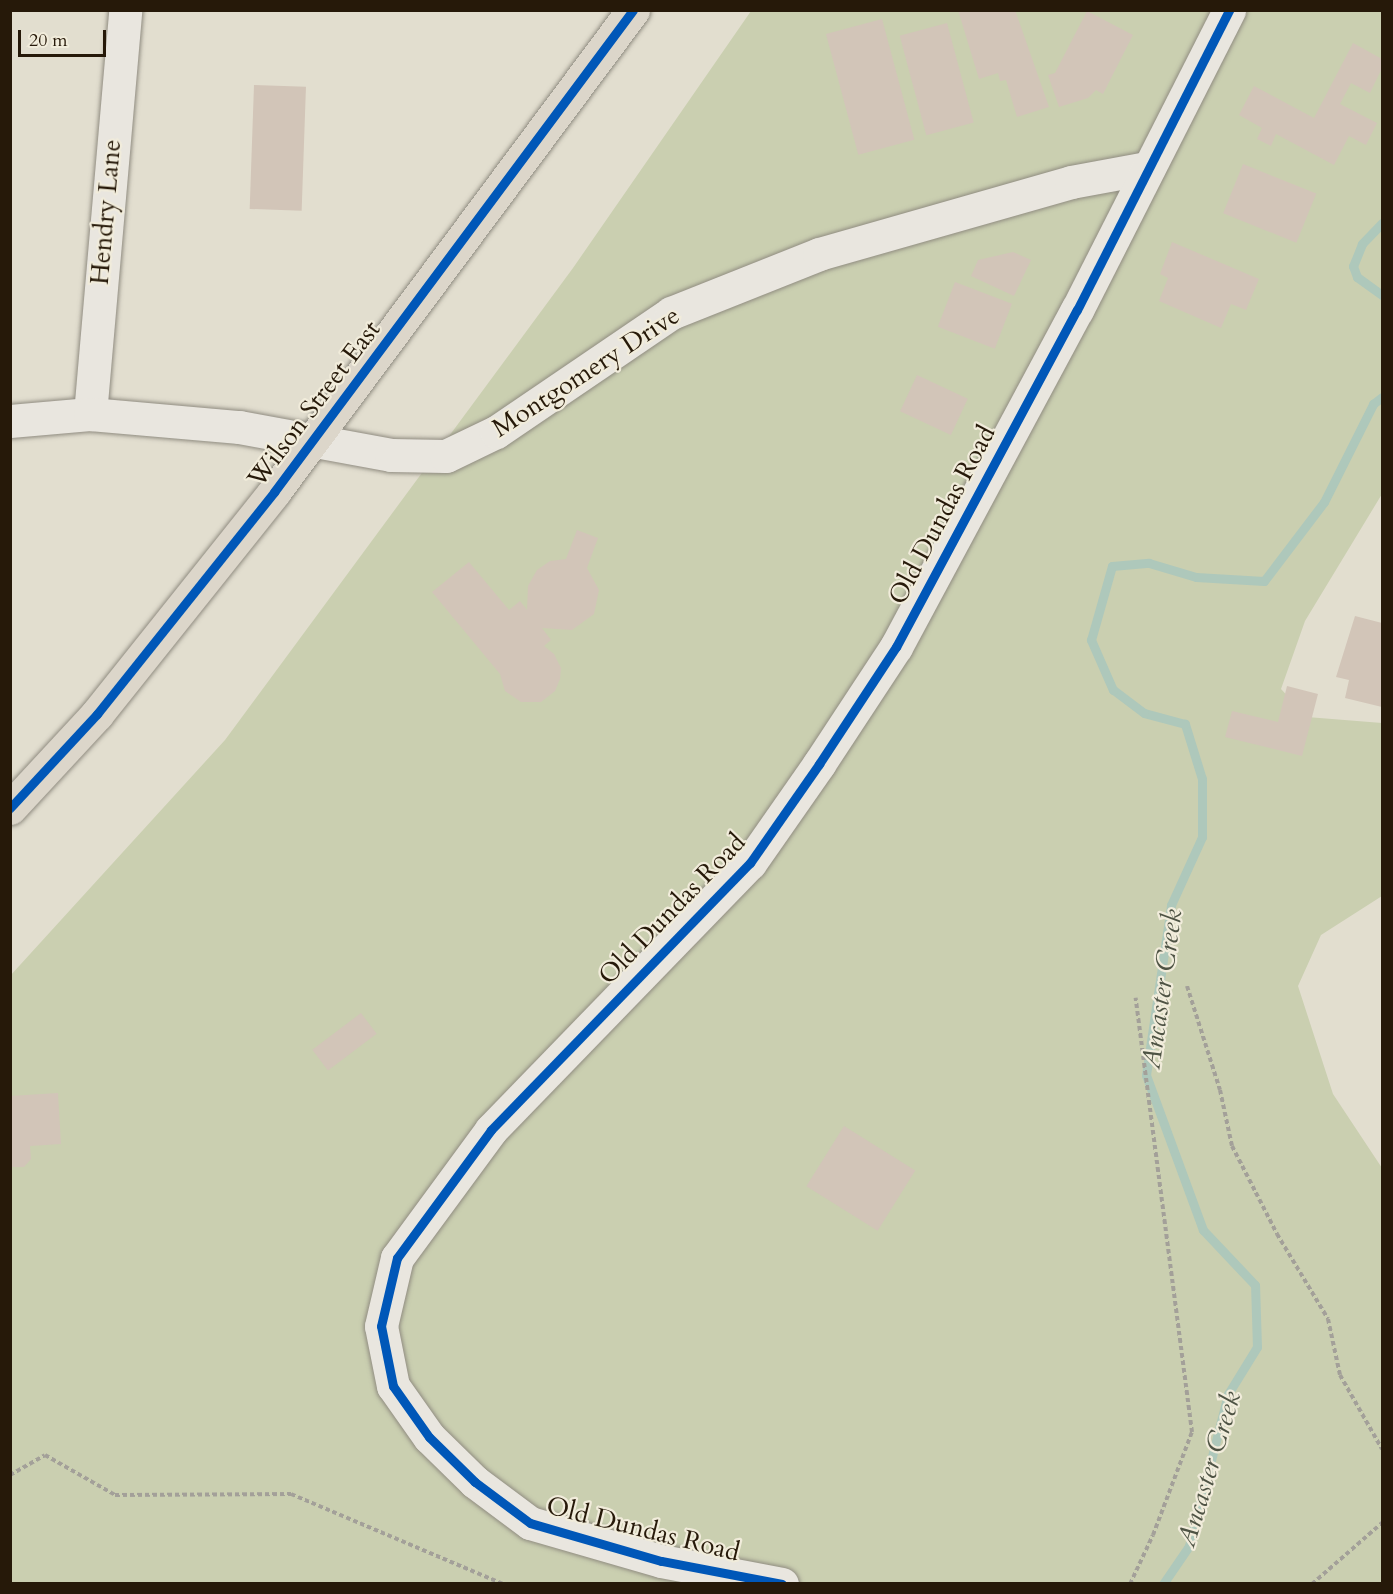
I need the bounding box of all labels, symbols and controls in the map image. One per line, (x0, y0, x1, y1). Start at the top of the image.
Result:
scale bar (21, 18, 110, 56)
text: 20 m (29, 28, 68, 53)
street label: Hendry Lane (84, 138, 128, 286)
street label: Montgomery Drive (486, 300, 686, 444)
street label: Wilson Street East (241, 314, 387, 494)
street label: Old Dundas Road (882, 420, 1002, 610)
street label: Old Dundas Road (592, 827, 752, 991)
water label: Ancaster Creek (1135, 907, 1189, 1071)
water label: Ancaster Creek (1170, 1387, 1248, 1551)
street label: Old Dundas Road (543, 1490, 743, 1568)

